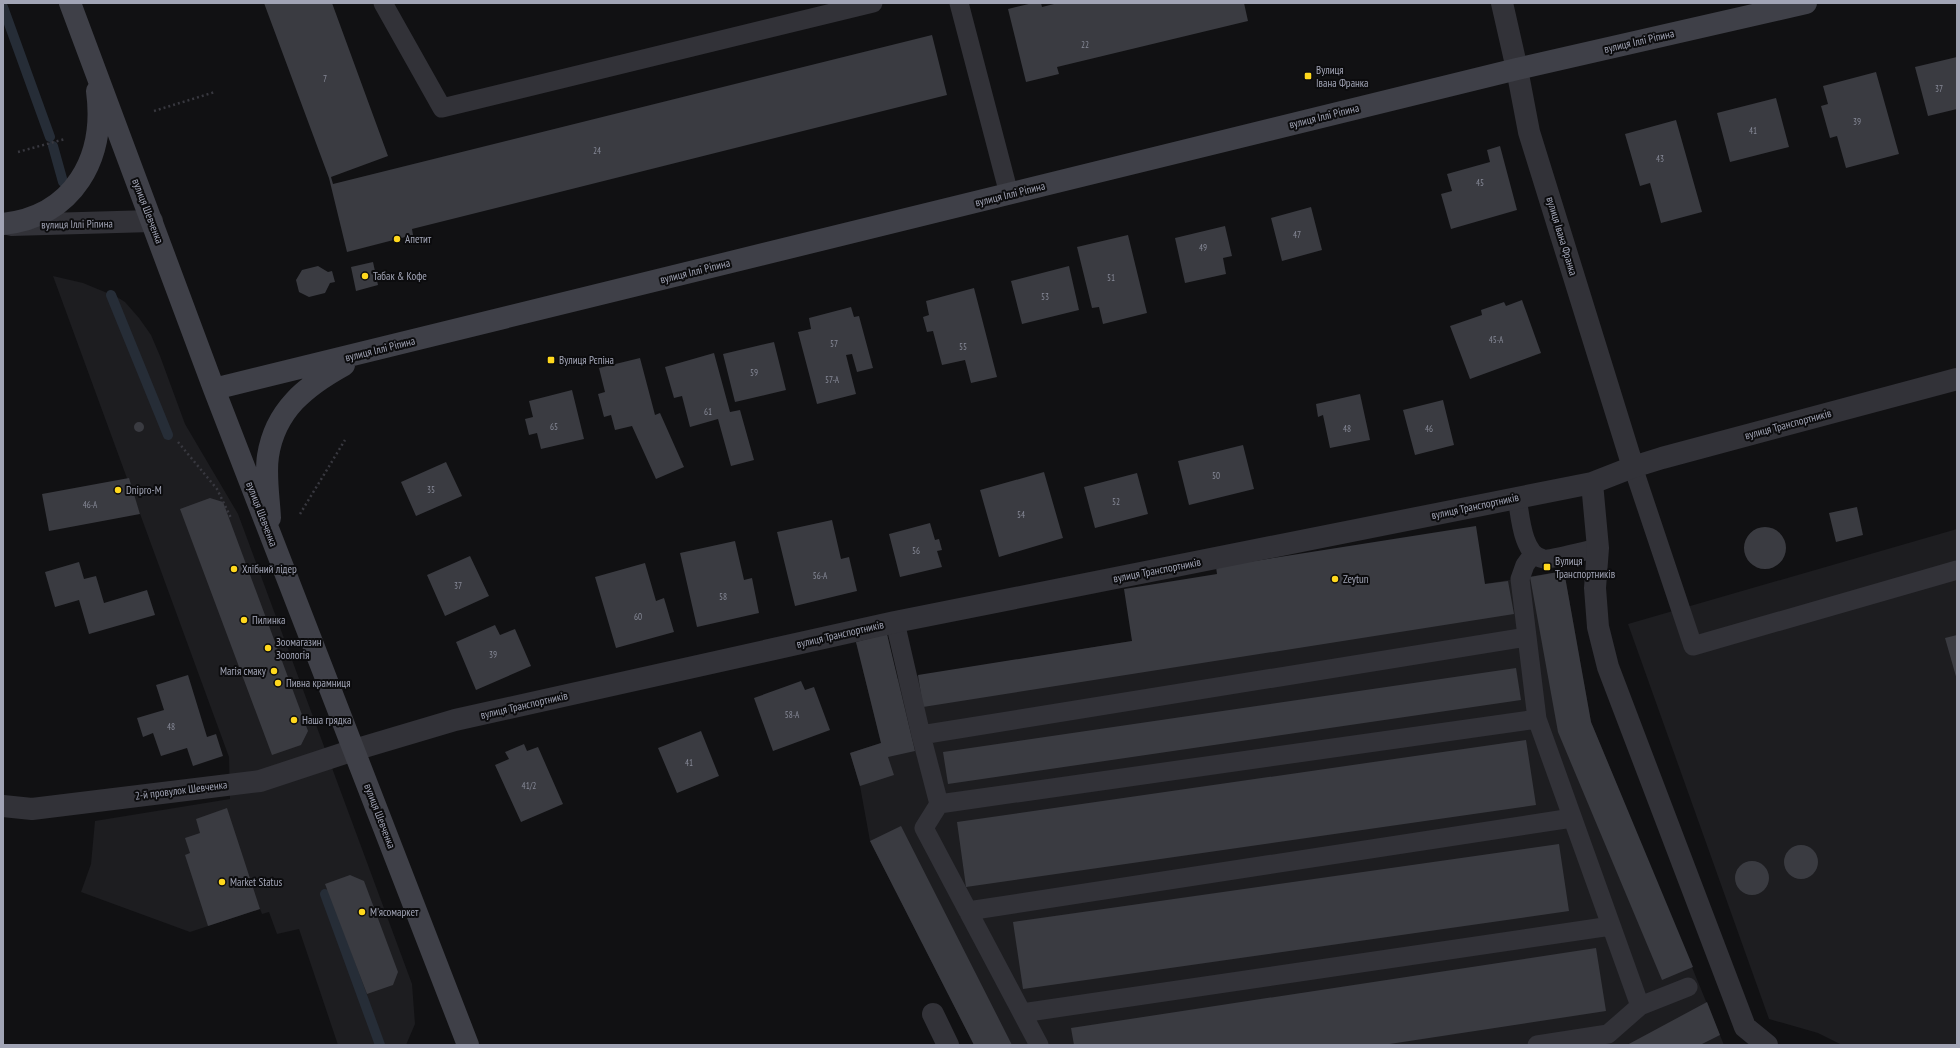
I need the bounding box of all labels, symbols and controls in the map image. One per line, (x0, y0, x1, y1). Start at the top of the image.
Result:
street label: вулиця Іллі Ріпина (1603, 26, 1675, 56)
house number: 22 (1081, 39, 1089, 50)
place label: Вулиця Івана Франка (1316, 63, 1368, 90)
marker: Вулиця Івана Франка (1303, 71, 1313, 81)
house number: 7 (323, 73, 327, 84)
house number: 37 (1935, 83, 1943, 94)
street label: вулиця Іллі Ріпина (1288, 101, 1360, 131)
house number: 39 (1853, 116, 1861, 127)
house number: 41 (1749, 125, 1757, 136)
house number: 24 (593, 145, 601, 156)
house number: 43 (1656, 153, 1664, 164)
street label: вулиця Шевченка (129, 177, 167, 245)
house number: 45 (1476, 177, 1484, 188)
street label: вулиця Іллі Ріпина (974, 179, 1046, 209)
street label: вулиця Івана Франка (1543, 195, 1581, 277)
street label: вулиця Іллі Ріпина (41, 216, 113, 232)
house number: 47 (1293, 229, 1301, 240)
place label: Апетит (405, 232, 432, 246)
marker: Апетит (392, 234, 402, 244)
house number: 49 (1199, 242, 1207, 253)
street label: вулиця Іллі Ріпина (659, 256, 731, 286)
place label: Табак & Кофе (373, 269, 427, 283)
marker: Табак & Кофе (360, 271, 370, 281)
house number: 51 (1107, 272, 1115, 283)
house number: 53 (1041, 291, 1049, 302)
street label: вулиця Іллі Ріпина (344, 334, 416, 364)
house number: 45-А (1489, 334, 1504, 345)
house number: 57 (830, 338, 838, 349)
house number: 55 (959, 341, 967, 352)
place label: Вулиця Рєпіна (559, 353, 614, 367)
marker: Вулиця Рєпіна (546, 355, 556, 365)
house number: 59 (750, 367, 758, 378)
house number: 57-А (825, 374, 840, 385)
house number: 61 (704, 406, 712, 417)
street label: вулиця Транспортників (1743, 406, 1833, 442)
house number: 65 (550, 421, 558, 432)
house number: 48 (1343, 423, 1351, 434)
house number: 46 (1425, 423, 1433, 434)
house number: 50 (1212, 470, 1220, 481)
street label: вулиця Шевченка (243, 480, 281, 548)
place label: Dnipro-M (126, 483, 162, 497)
house number: 35 (427, 484, 435, 495)
marker: Dnipro-M (113, 485, 123, 495)
street label: вулиця Транспортників (1430, 490, 1521, 522)
house number: 52 (1112, 496, 1120, 507)
house number: 46-А (83, 499, 98, 510)
house number: 54 (1017, 509, 1025, 520)
house number: 56 (912, 545, 920, 556)
place label: Вулиця Транспортників (1555, 554, 1616, 581)
street label: вулиця Транспортників (1112, 555, 1203, 585)
place label: Хлібний лідер (242, 562, 297, 576)
marker: Вулиця Транспортників (1542, 562, 1552, 572)
marker: Хлібний лідер (229, 564, 239, 574)
house number: 56-А (813, 570, 828, 581)
place label: Zeytun (1343, 572, 1369, 586)
marker: Zeytun (1330, 574, 1340, 584)
house number: 37 (454, 580, 462, 591)
house number: 58 (719, 591, 727, 602)
house number: 60 (634, 611, 642, 622)
place label: Пилинка (252, 613, 285, 627)
marker: Пилинка (239, 615, 249, 625)
street label: вулиця Транспортників (795, 617, 885, 651)
place label: Зоомагазин Зоологія (276, 635, 322, 662)
marker: Зоомагазин Зоологія (263, 643, 273, 653)
house number: 39 (489, 649, 497, 660)
place label: Магія смаку (220, 664, 267, 678)
marker: Магія смаку (269, 666, 279, 676)
place label: Пивна крамниця (286, 676, 350, 690)
marker: Пивна крамниця (273, 678, 283, 688)
street label: вулиця Транспортників (479, 688, 569, 722)
house number: 58-А (785, 709, 800, 720)
place label: Наша грядка (302, 713, 351, 727)
marker: Наша грядка (289, 715, 299, 725)
house number: 48 (167, 721, 175, 732)
house number: 41 (685, 757, 693, 768)
street label: 2-й провулок Шевченка (134, 777, 228, 803)
house number: 41/2 (522, 780, 536, 791)
street label: вулиця Шевченка (361, 782, 399, 850)
place label: Market Status (230, 875, 282, 889)
marker: Market Status (217, 877, 227, 887)
place label: М'ясомаркет (370, 905, 419, 919)
marker: М'ясомаркет (357, 907, 367, 917)

